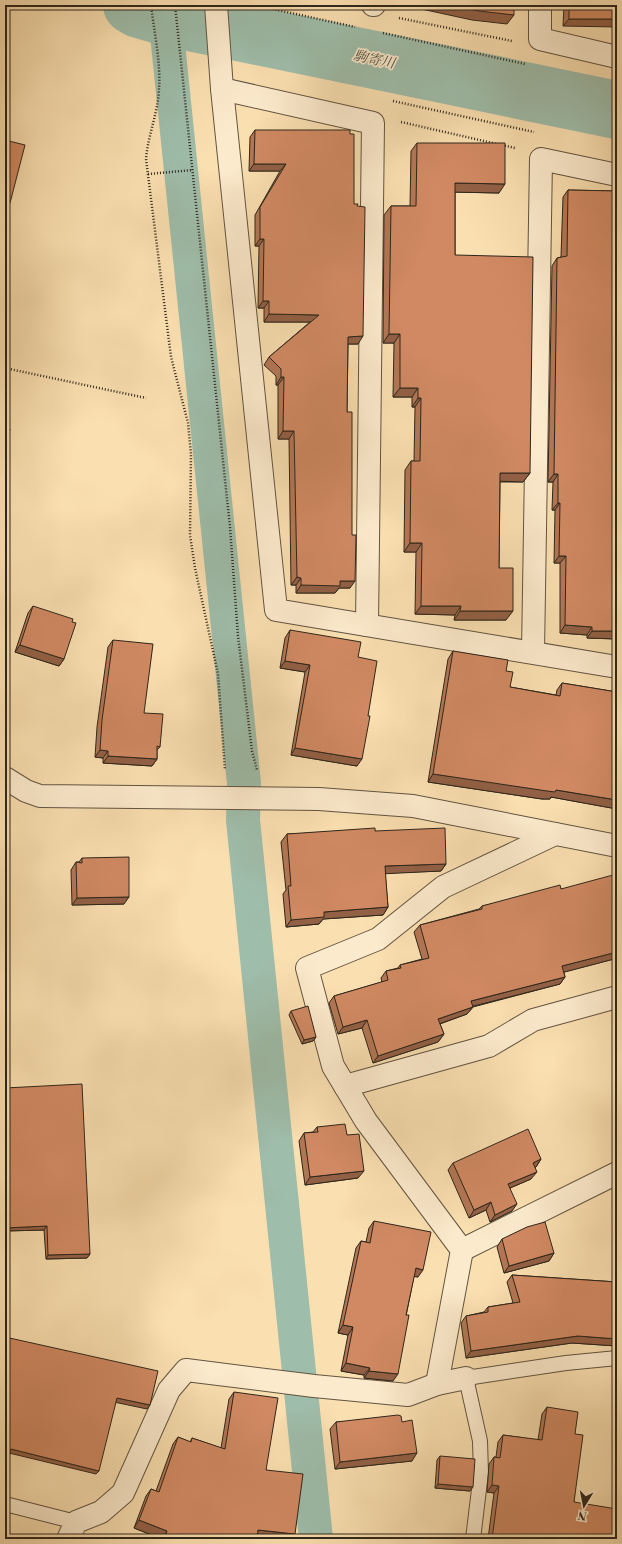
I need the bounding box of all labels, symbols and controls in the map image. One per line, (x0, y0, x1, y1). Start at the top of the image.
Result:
water label: 駒寄川 (352, 47, 398, 74)
north arrow (564, 1486, 604, 1526)
text: N (577, 1507, 588, 1523)

